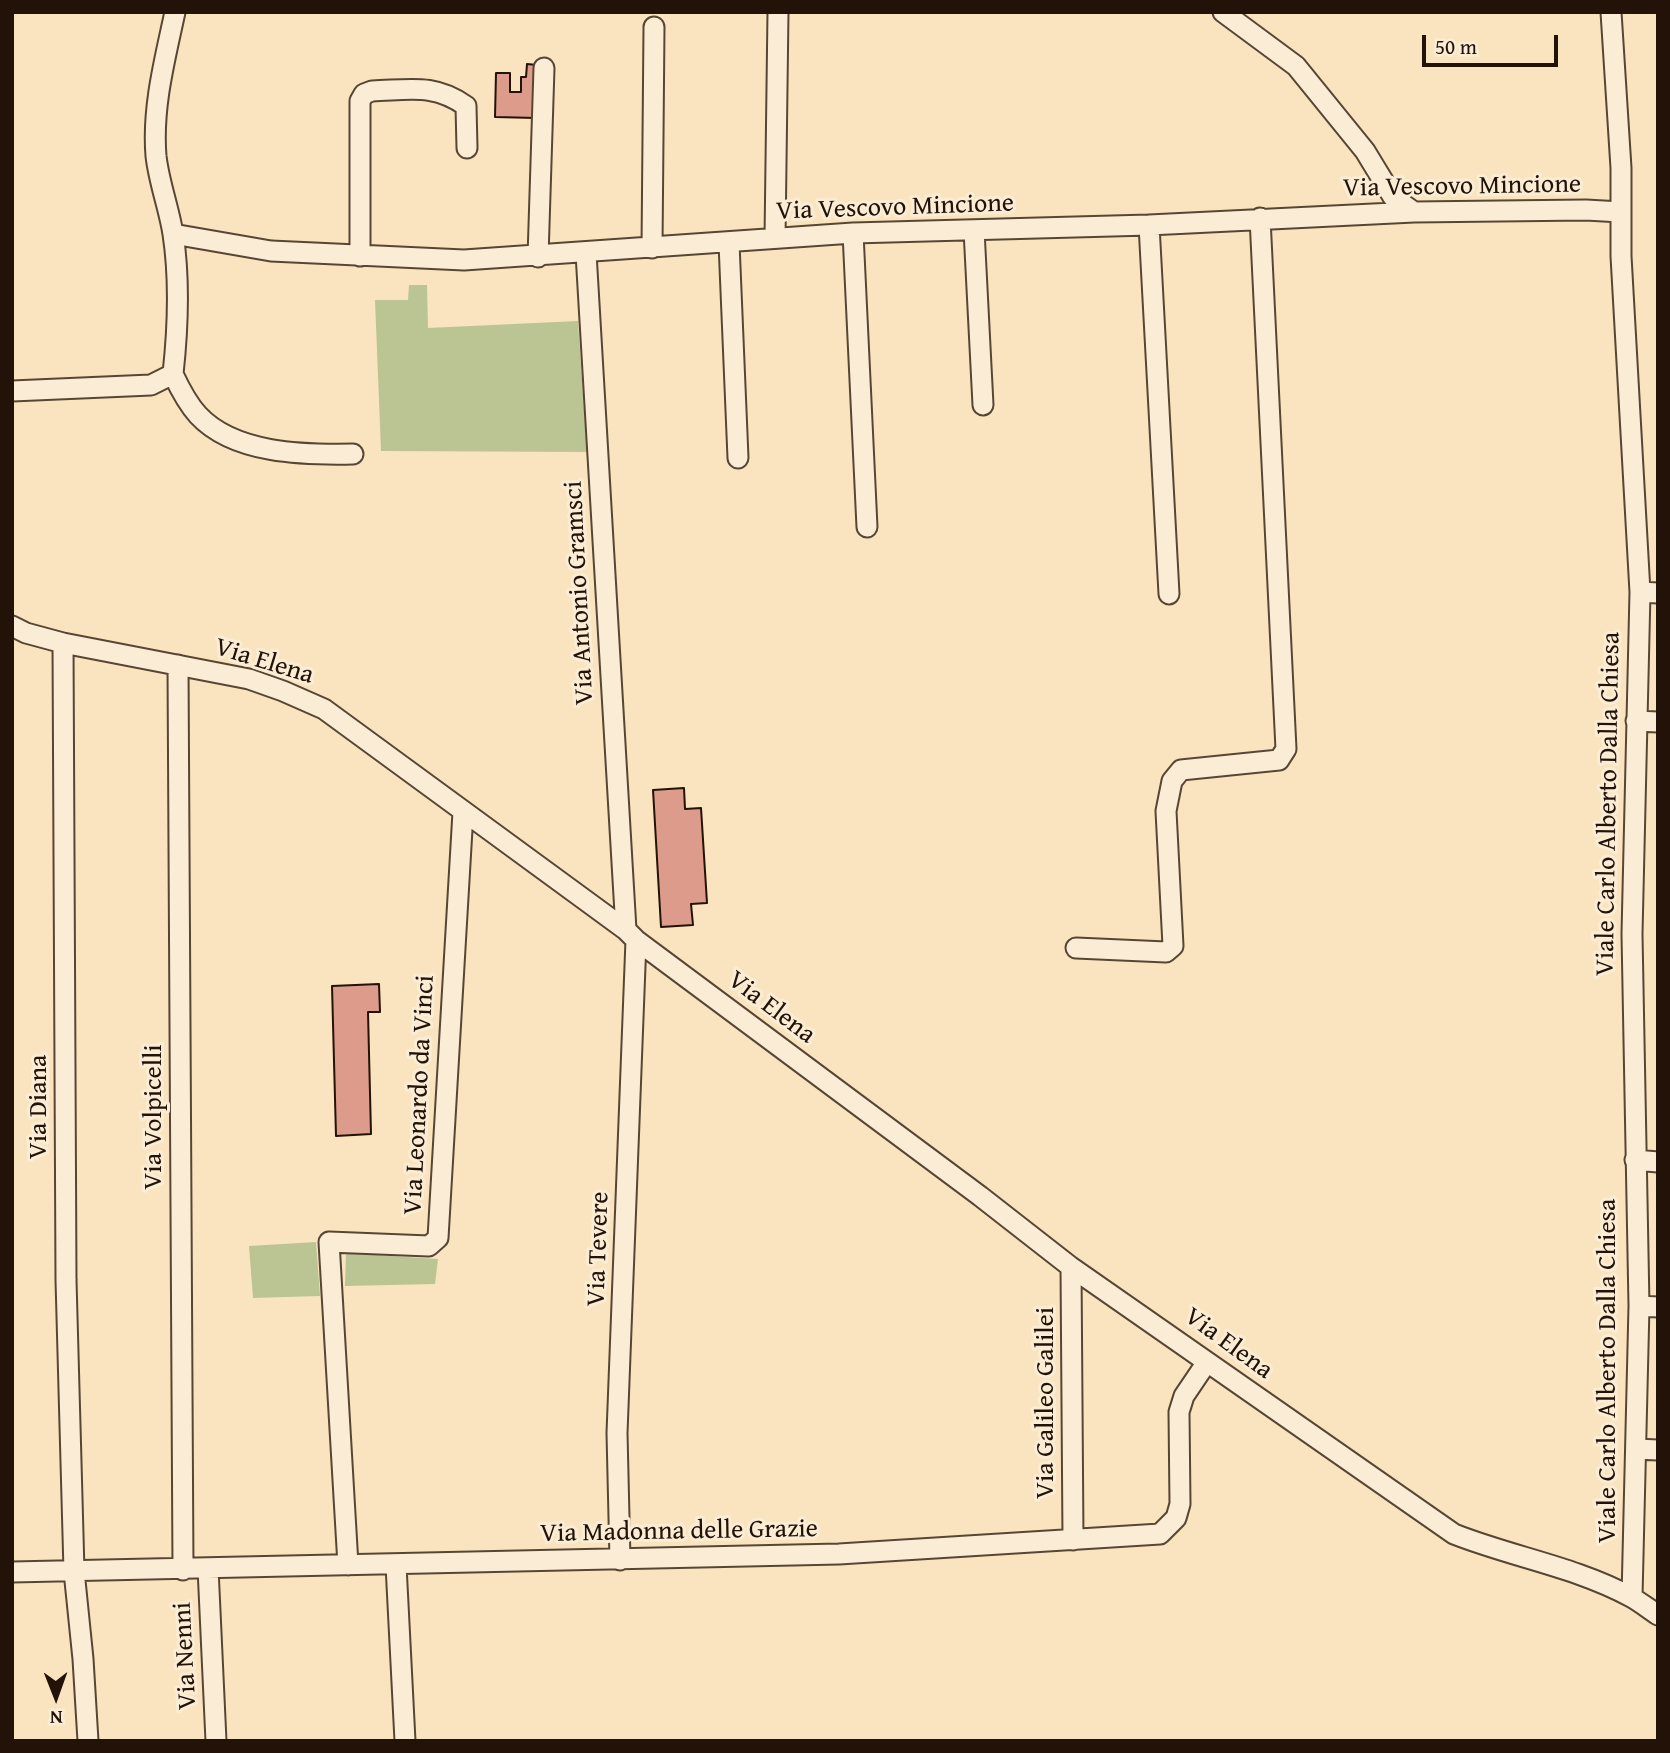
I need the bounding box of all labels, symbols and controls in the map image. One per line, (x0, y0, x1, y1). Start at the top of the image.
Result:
scale bar (1425, 21, 1562, 65)
text: 50 m (1435, 31, 1477, 62)
street label: Via Vescovo Mincione (1343, 169, 1581, 205)
street label: Via Vescovo Mincione (775, 188, 1015, 228)
street label: Via Antonio Gramsci (559, 480, 601, 706)
street label: Via Elena (211, 632, 317, 692)
street label: Viale Carlo Alberto Dalla Chiesa (1590, 632, 1628, 976)
street label: Via Elena (721, 965, 821, 1051)
street label: Via Leonardo da Vinci (398, 974, 442, 1216)
street label: Via Volpicelli (138, 1044, 170, 1190)
street label: Via Diana (23, 1055, 55, 1159)
street label: Via Tevere (581, 1191, 617, 1307)
street label: Viale Carlo Alberto Dalla Chiesa (1592, 1199, 1624, 1543)
street label: Via Elena (1178, 1301, 1278, 1387)
street label: Via Galileo Galilei (1030, 1307, 1062, 1499)
street label: Via Madonna delle Grazie (540, 1514, 818, 1550)
street label: Via Nenni (168, 1601, 204, 1711)
north arrow (21, 1662, 91, 1732)
text: N (50, 1704, 63, 1732)

